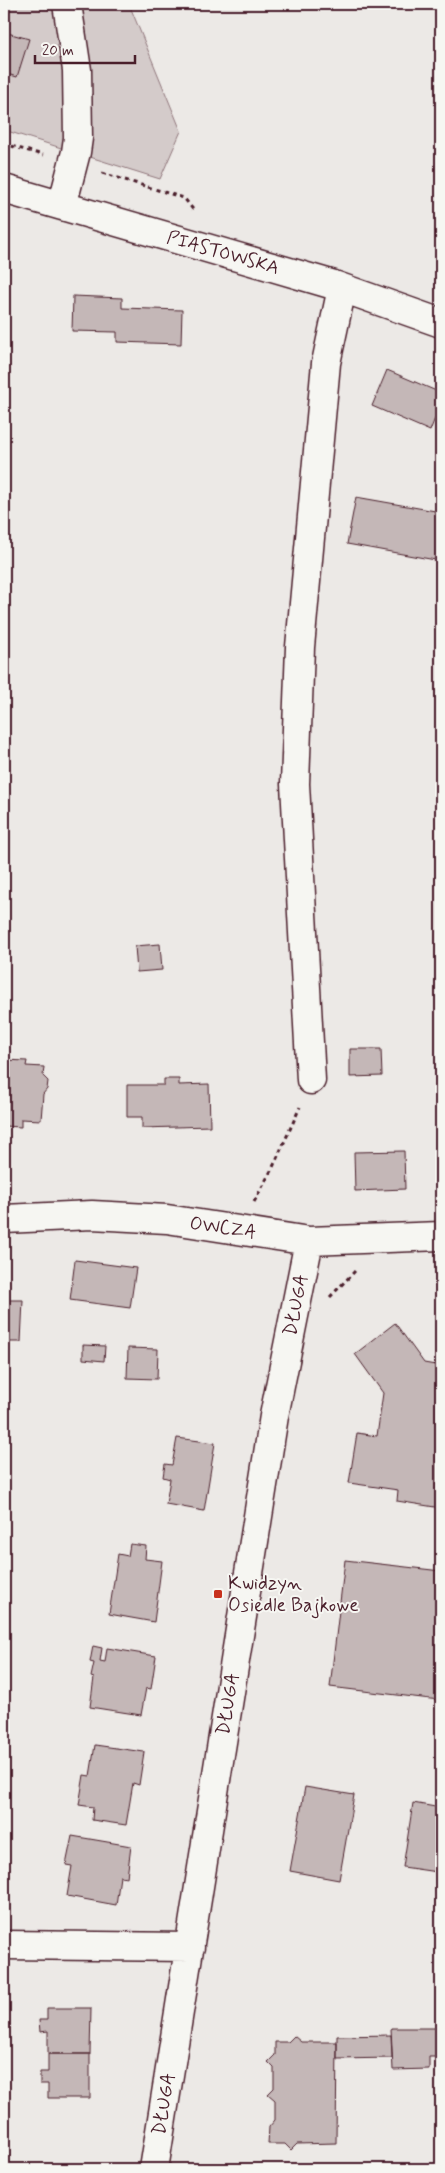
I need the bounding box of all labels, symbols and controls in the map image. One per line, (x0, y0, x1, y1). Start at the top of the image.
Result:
scale bar (35, 32, 135, 64)
text: 20 m (42, 41, 74, 61)
street label: PIASTOWSKA (164, 225, 282, 281)
street label: OWCZA (188, 1211, 258, 1245)
street label: DŁUGA (278, 1272, 314, 1338)
place label: Kwidzyn Osiedle Bajkowe (228, 1571, 359, 1619)
marker: Kwidzyn Osiedle Bajkowe (212, 1588, 224, 1600)
street label: DŁUGA (211, 1671, 245, 1737)
street label: DŁUGA (147, 2071, 181, 2137)

